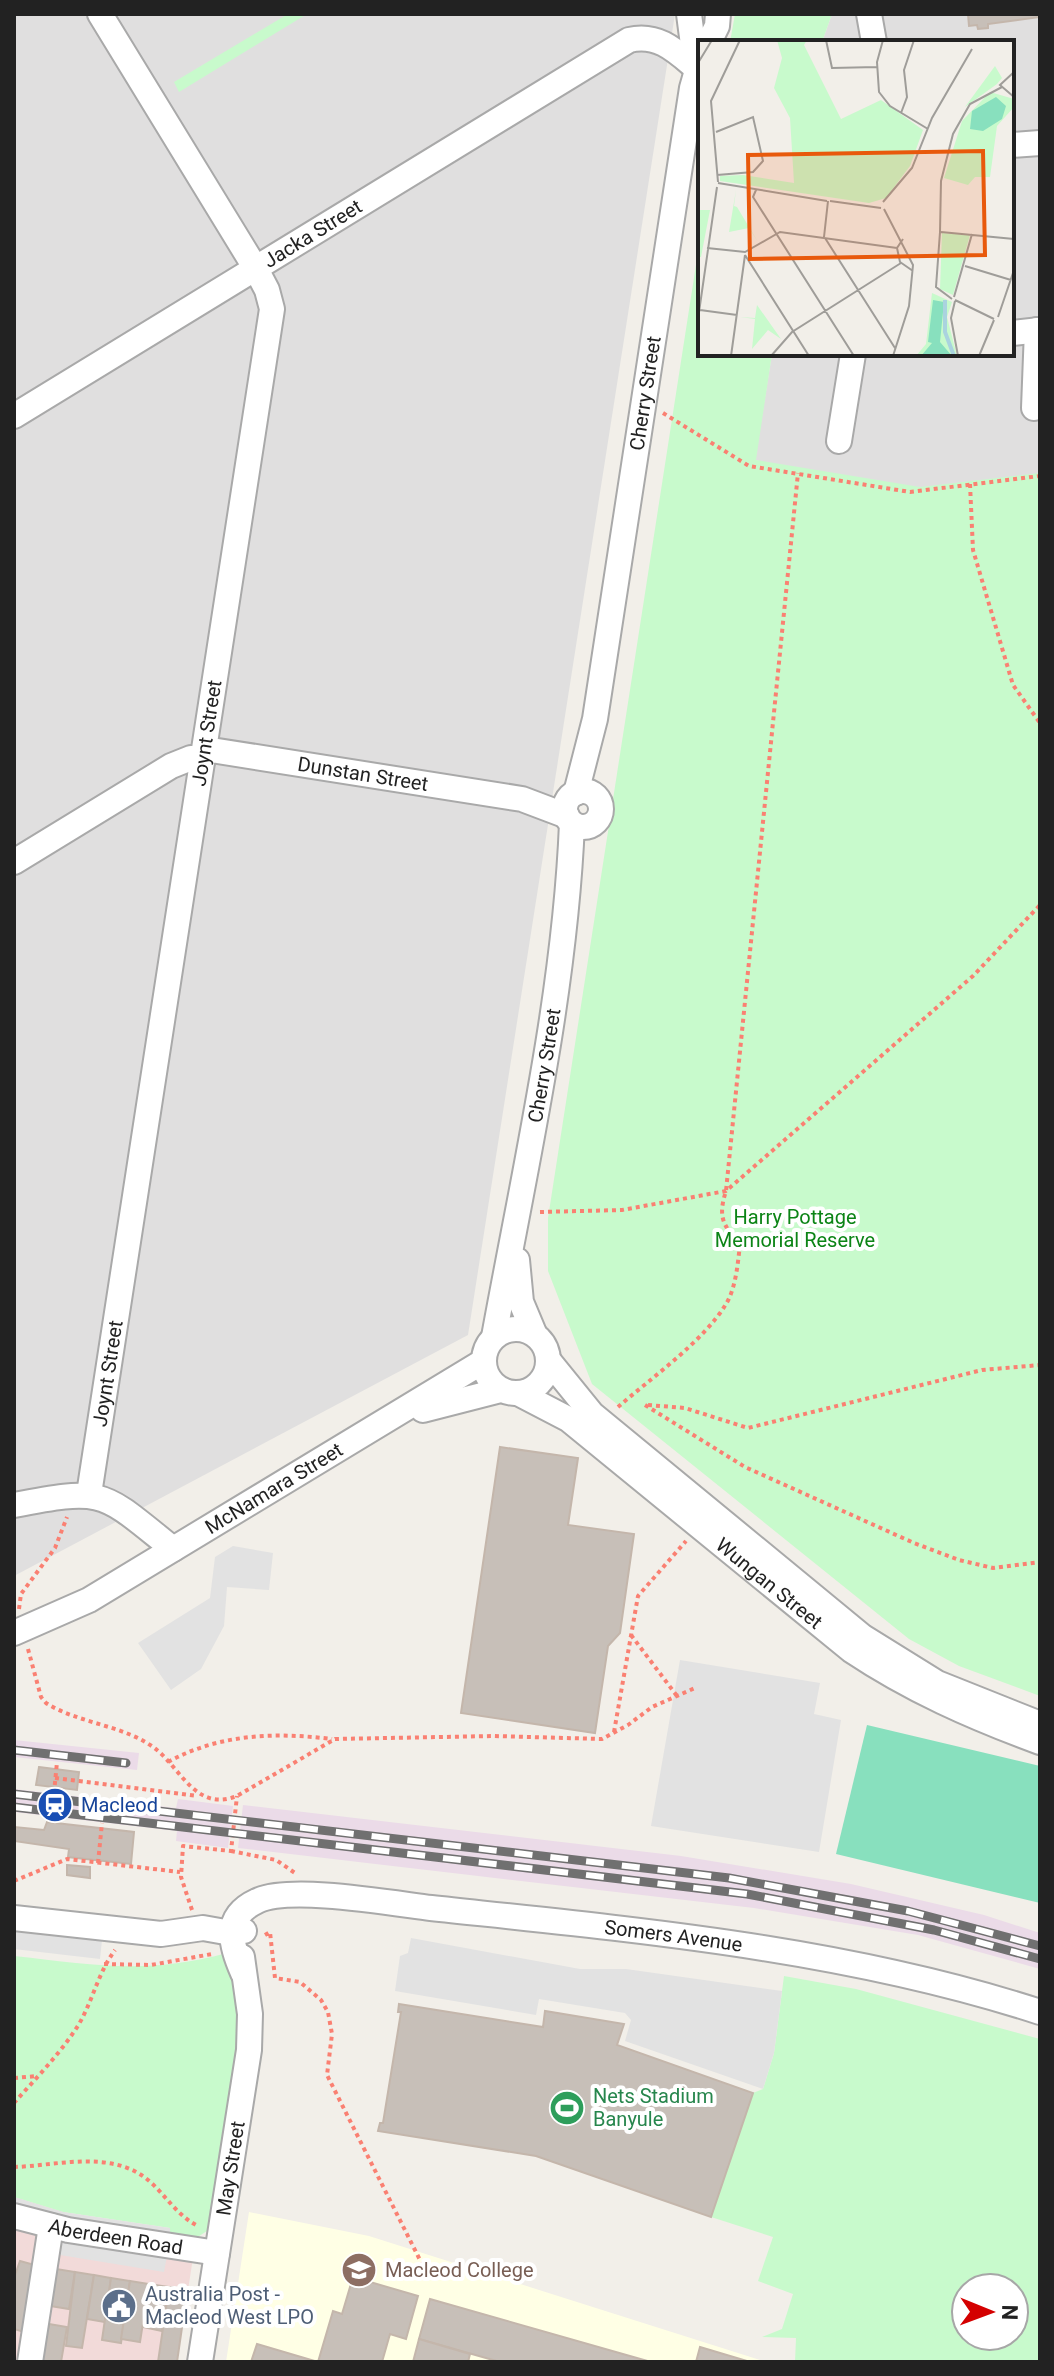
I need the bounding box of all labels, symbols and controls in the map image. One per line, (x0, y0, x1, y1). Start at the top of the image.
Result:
inset map (698, 40, 1014, 356)
street label: Jacka Street (259, 194, 366, 273)
street label: Cherry Street (624, 334, 666, 452)
street label: Joynt Street (186, 678, 227, 788)
street label: Dunstan Street (296, 752, 430, 796)
street label: Cherry Street (523, 1007, 565, 1125)
park label: Harry Pottage Memorial Reserve (715, 1205, 875, 1252)
street label: Joynt Street (88, 1319, 128, 1428)
street label: McNamara Street (201, 1437, 347, 1539)
street label: Wungan Street (711, 1533, 827, 1634)
station icon: Macleod (36, 1786, 74, 1824)
place label: Macleod (81, 1793, 158, 1817)
street label: Somers Avenue (603, 1915, 744, 1957)
place label: Nets Stadium Banyule (593, 2084, 714, 2131)
sports icon: Nets Stadium Banyule (548, 2089, 586, 2127)
street label: May Street (211, 2119, 250, 2217)
street label: Aberdeen Road (46, 2213, 185, 2260)
school or university icon: Macleod College (340, 2251, 378, 2289)
place label: Macleod College (385, 2258, 534, 2282)
north arrow (950, 2272, 1030, 2352)
place label: Australia Post - Macleod West LPO (145, 2282, 314, 2329)
public building icon: Australia Post - Macleod West LPO (100, 2287, 138, 2325)
text: N (997, 2304, 1022, 2320)

